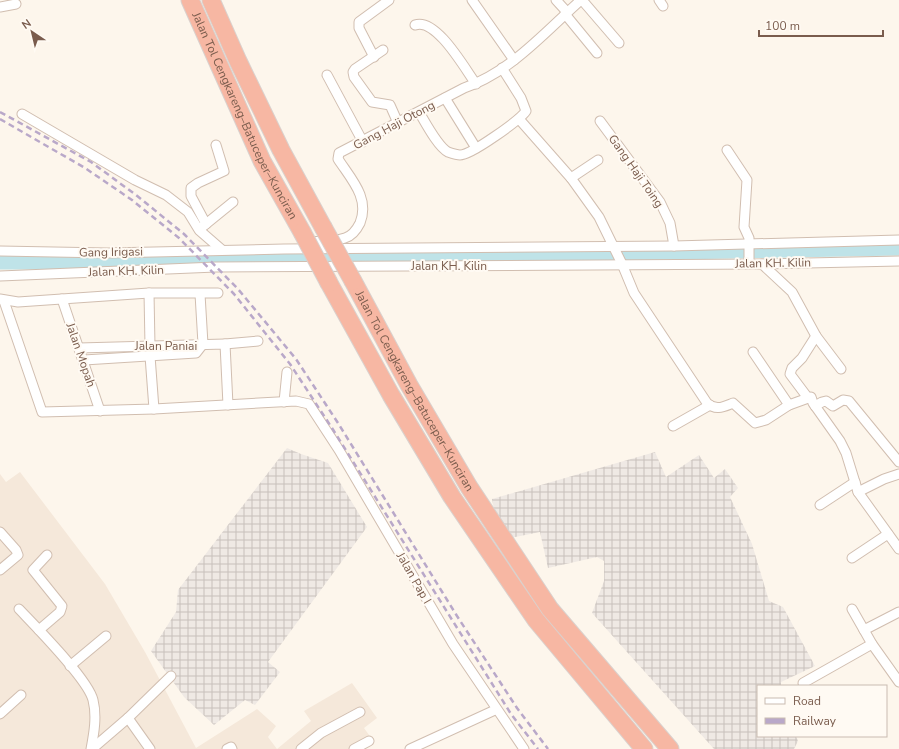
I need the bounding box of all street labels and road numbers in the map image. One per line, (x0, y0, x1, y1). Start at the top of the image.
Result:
street label: Jalan Tol Cengkareng–Batuceper–Kunciran (188, 9, 301, 222)
street label: Gang Haji Otong (350, 97, 438, 153)
street label: Gang Haji Toing (605, 131, 667, 211)
street label: Gang Irigasi (79, 243, 143, 261)
street label: Jalan KH. Kilin (734, 254, 811, 272)
street label: Jalan KH. Kilin (410, 258, 487, 274)
street label: Jalan KH. Kilin (87, 262, 164, 280)
street label: Jalan Tol Cengkareng–Batuceper–Kunciran (351, 287, 478, 494)
street label: Jalan Mopah (62, 320, 99, 389)
street label: Jalan Paniai (134, 338, 197, 354)
street label: Jalan Pap I (392, 548, 435, 607)

